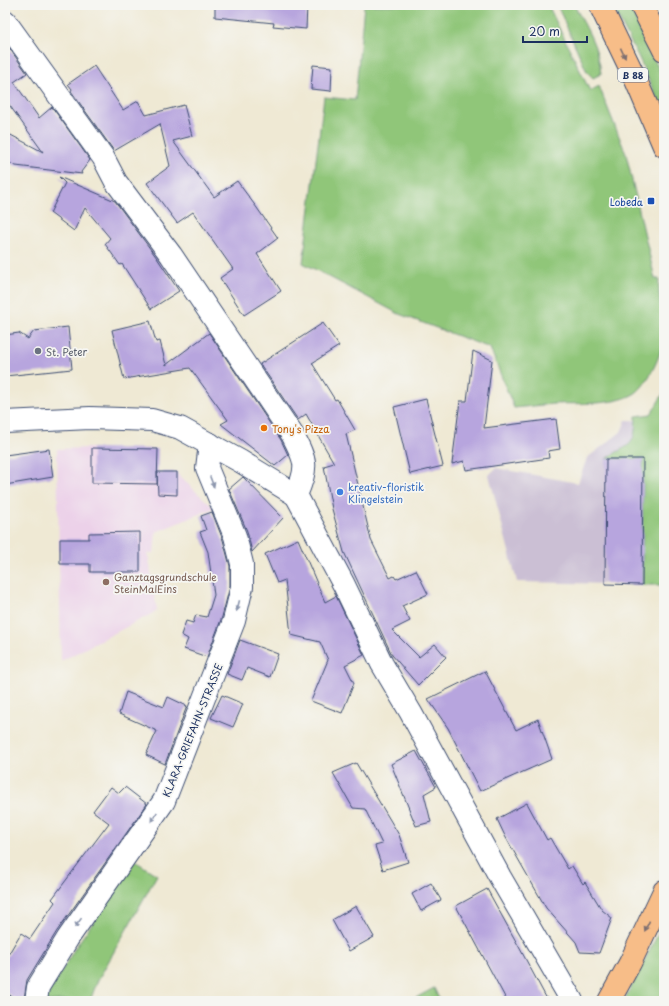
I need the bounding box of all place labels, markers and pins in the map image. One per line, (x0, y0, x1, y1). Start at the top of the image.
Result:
place label: Lobeda (610, 194, 644, 209)
marker: Lobeda (646, 196, 656, 206)
place label: St. Peter (46, 344, 88, 359)
marker: St. Peter (33, 346, 43, 356)
place label: Tony's Pizza (272, 421, 330, 437)
marker: Tony's Pizza (259, 423, 269, 433)
place label: kreativ-floristik Klingelstein (348, 479, 424, 506)
marker: kreativ-floristik Klingelstein (335, 487, 345, 497)
place label: Ganztagsgrundschule SteinMalEins (114, 569, 217, 596)
marker: Ganztagsgrundschule SteinMalEins (101, 577, 111, 587)

